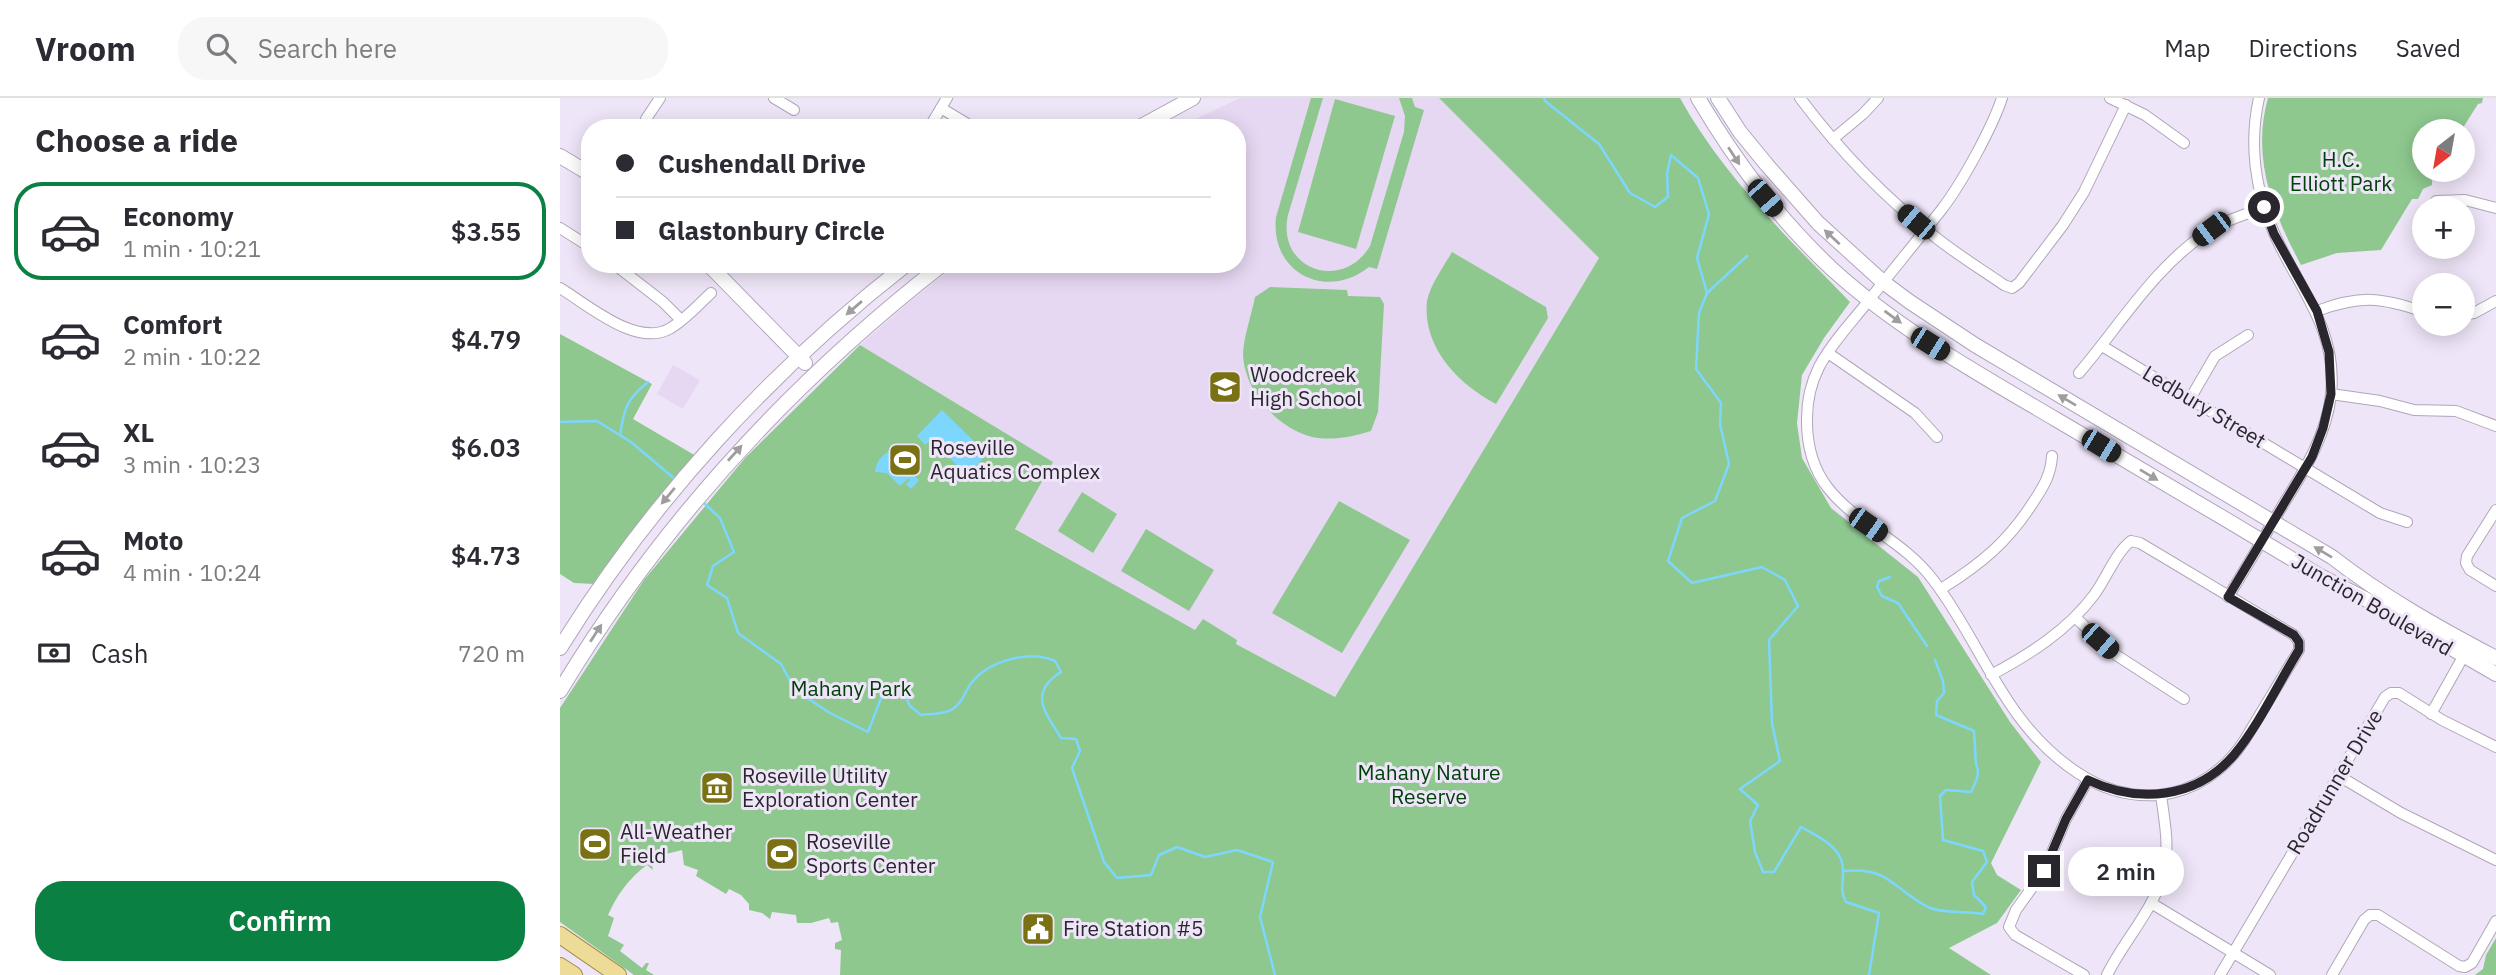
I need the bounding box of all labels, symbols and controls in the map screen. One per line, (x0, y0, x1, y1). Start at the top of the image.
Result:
search box (178, 17, 668, 80)
text: Vroom (35, 27, 136, 70)
icon: search (202, 29, 240, 67)
text: Search here (258, 31, 397, 65)
text: Map (2164, 32, 2210, 64)
text: Directions (2248, 32, 2358, 64)
text: Saved (2396, 32, 2461, 64)
text: Choose a ride (35, 119, 238, 161)
north arrow (2412, 119, 2474, 182)
map controls (2412, 119, 2475, 336)
park label: H.C. Elliott Park (2290, 145, 2392, 197)
text: Cushendall Drive (658, 146, 866, 180)
one-way arrow (1728, 146, 1741, 165)
car (1744, 175, 1787, 221)
route start (2248, 191, 2280, 223)
button: + (2412, 196, 2475, 259)
text: Economy (123, 199, 234, 233)
icon: car (39, 200, 102, 263)
car (1894, 200, 1939, 244)
car (2188, 208, 2235, 250)
text: Glastonbury Circle (658, 213, 885, 247)
text: $3.55 (451, 214, 521, 248)
one-way arrow (1824, 229, 1841, 245)
text: 1 min · 10:21 (123, 233, 261, 263)
button: − (2412, 273, 2475, 336)
one-way arrow (845, 300, 863, 316)
text: Comfort (123, 307, 222, 341)
icon: car (39, 308, 102, 371)
one-way arrow (1883, 310, 1902, 324)
text: $4.79 (451, 322, 521, 356)
car (1907, 324, 1954, 364)
text: 2 min · 10:22 (123, 341, 261, 371)
street label: Ledbury Street (2138, 358, 2271, 454)
place label: Woodcreek High School (1250, 360, 1362, 412)
school or university icon: Woodcreek High School (1206, 368, 1244, 406)
one-way arrow (2057, 393, 2076, 406)
text: XL (123, 415, 154, 449)
icon: car (39, 416, 102, 479)
car (2078, 426, 2125, 466)
text: $6.03 (451, 430, 521, 464)
place label: Roseville Aquatics Complex (930, 433, 1100, 485)
sports icon: Roseville Aquatics Complex (886, 441, 924, 479)
one-way arrow (727, 445, 743, 462)
text: 3 min · 10:23 (123, 449, 261, 479)
one-way arrow (2140, 468, 2159, 481)
one-way arrow (660, 487, 676, 505)
car (1845, 504, 1892, 546)
text: Moto (123, 523, 183, 557)
icon: car (39, 524, 102, 587)
text: $4.73 (451, 538, 521, 572)
one-way arrow (2314, 545, 2333, 558)
street label: Junction Boulevard (2287, 547, 2458, 662)
text: 4 min · 10:24 (123, 557, 261, 587)
car (2078, 619, 2123, 663)
one-way arrow (590, 623, 603, 642)
icon: cash (35, 634, 73, 672)
text: Cash (91, 636, 148, 670)
text: 720 m (458, 638, 525, 668)
park label: Mahany Park (790, 674, 912, 702)
street label: Roadrunner Drive (2280, 704, 2389, 859)
park label: Mahany Nature Reserve (1357, 758, 1501, 810)
place label: Roseville Utility Exploration Center (742, 761, 918, 813)
museum icon: Roseville Utility Exploration Center (698, 769, 736, 807)
place label: All-Weather Field (620, 817, 733, 869)
sports icon: All-Weather Field (576, 825, 614, 863)
place label: Roseville Sports Center (806, 827, 936, 879)
sports icon: Roseville Sports Center (763, 835, 801, 873)
callout: 2 min (2068, 846, 2184, 896)
route end (2028, 855, 2060, 887)
text: 2 min (2096, 856, 2156, 886)
button: Confirm (35, 881, 525, 961)
public building icon: Fire Station #5 (1019, 910, 1057, 948)
place label: Fire Station #5 (1063, 914, 1204, 942)

